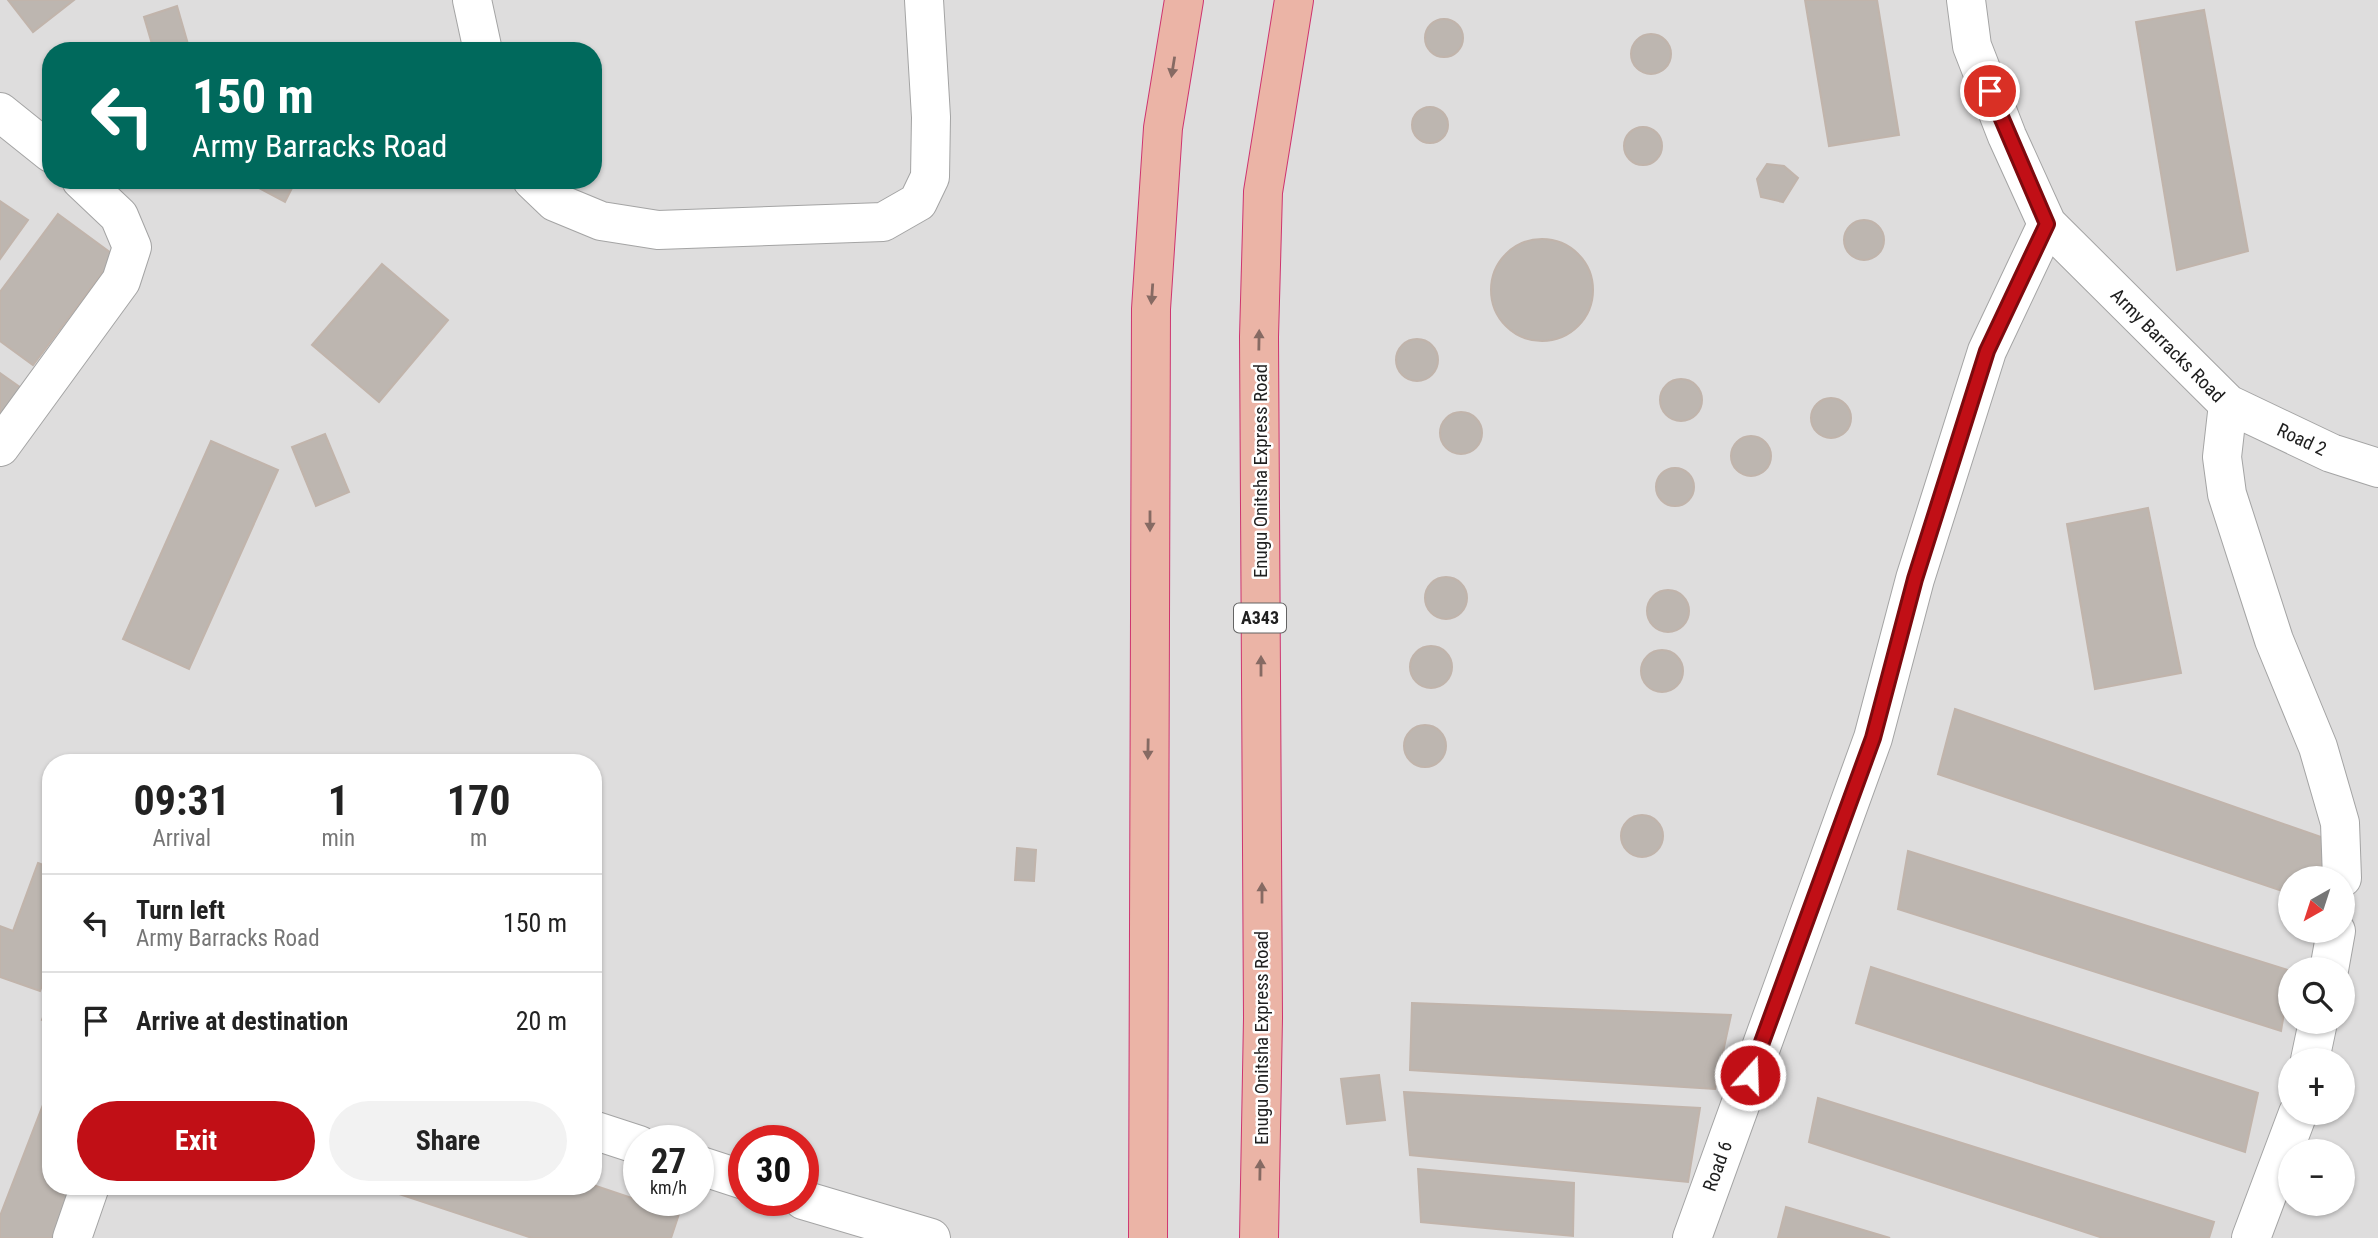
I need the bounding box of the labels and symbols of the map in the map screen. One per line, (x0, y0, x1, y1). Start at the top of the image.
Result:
one-way arrow (1167, 56, 1178, 78)
pin (1960, 61, 2020, 121)
one-way arrow (1146, 283, 1157, 305)
street label: Army Barracks Road (2106, 284, 2229, 407)
one-way arrow (1253, 329, 1265, 351)
street label: Enugu Onitsha Express Road (1249, 364, 1272, 578)
street label: Road 2 (2273, 418, 2330, 461)
one-way arrow (1144, 510, 1156, 532)
road number: A343 (1234, 604, 1286, 632)
one-way arrow (1255, 655, 1267, 677)
one-way arrow (1142, 738, 1154, 760)
north arrow (2278, 866, 2356, 943)
one-way arrow (1256, 882, 1268, 904)
street label: Enugu Onitsha Express Road (1250, 931, 1273, 1145)
position arrow (1713, 1038, 1787, 1112)
speed limit sign: 30 (728, 1125, 819, 1216)
street label: Road 6 (1698, 1138, 1737, 1194)
one-way arrow (1254, 1159, 1266, 1181)

